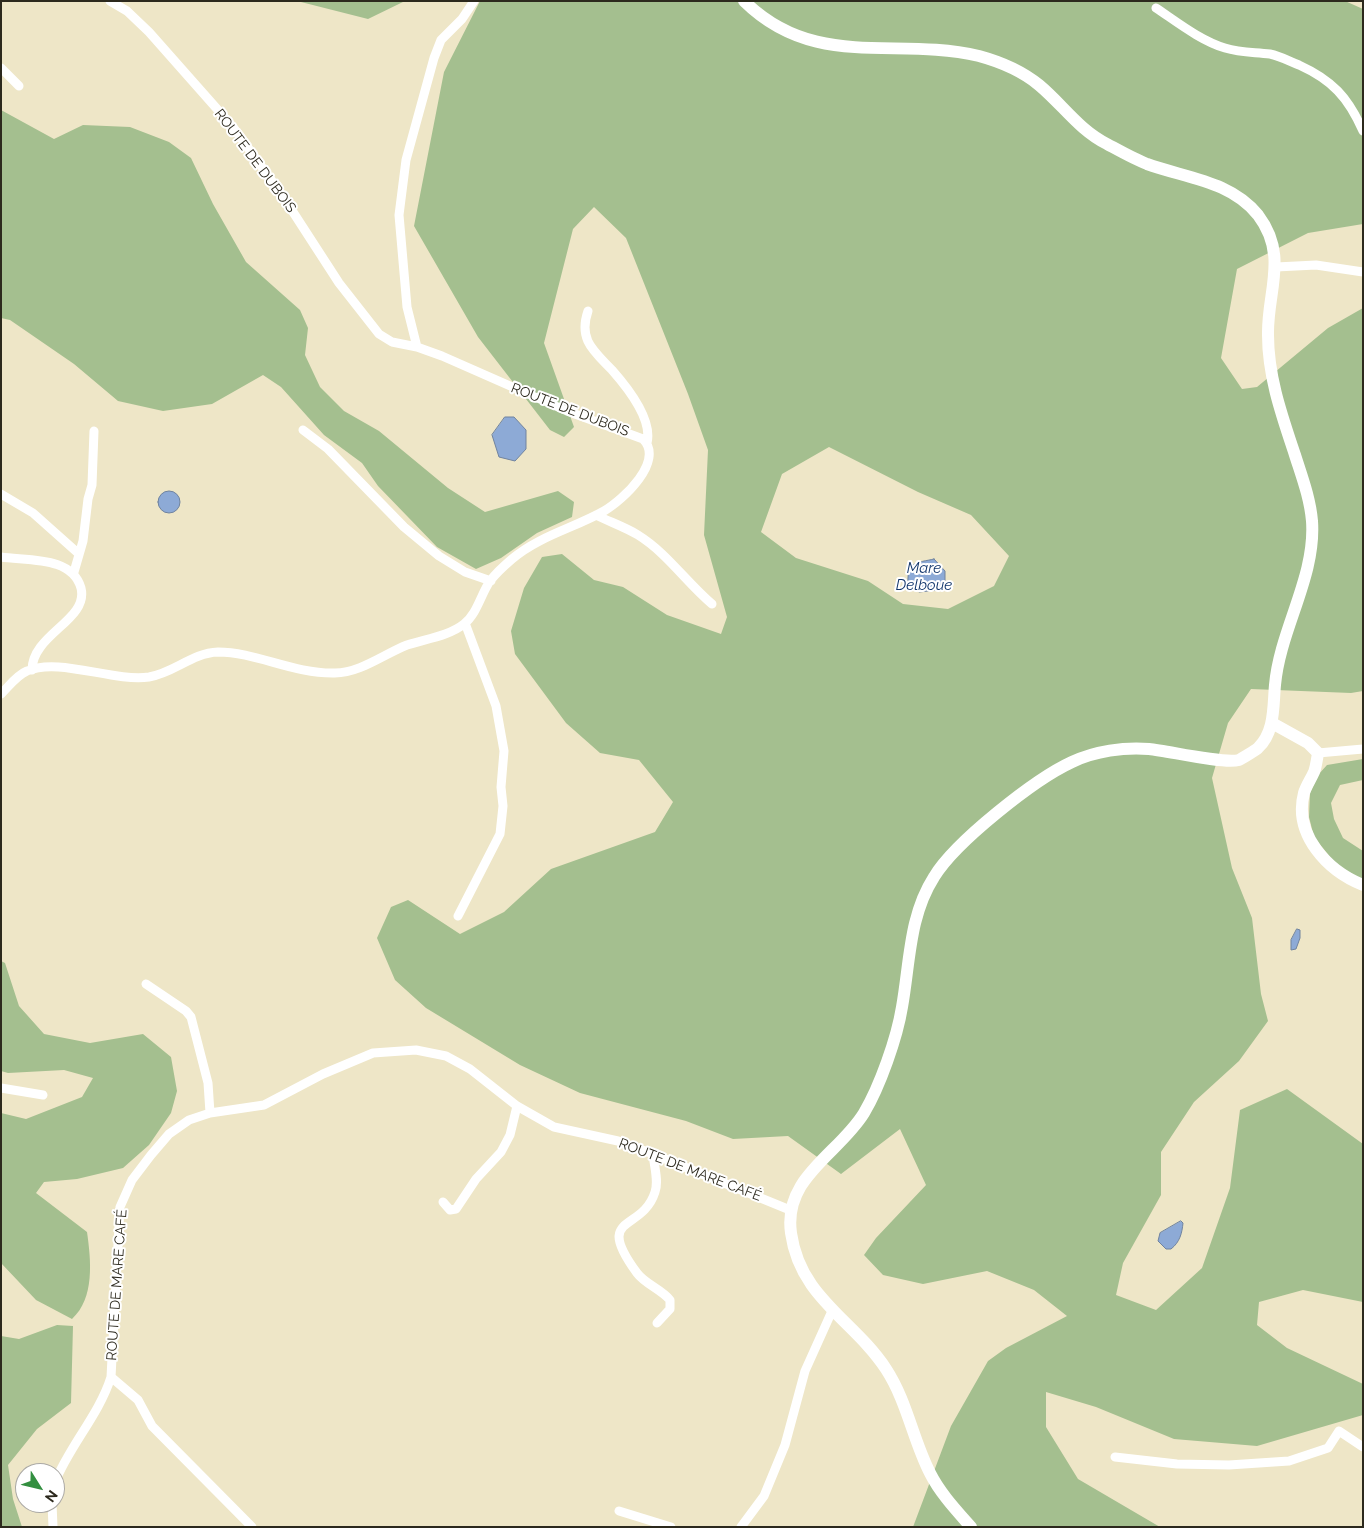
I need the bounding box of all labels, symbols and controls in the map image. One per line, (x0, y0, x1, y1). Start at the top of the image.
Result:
street label: ROUTE DE DUBOIS (211, 106, 299, 216)
street label: ROUTE DE DUBOIS (508, 380, 632, 440)
water label: Mare Delboue (896, 559, 952, 594)
street label: ROUTE DE MARE CAFÉ (616, 1135, 764, 1205)
street label: ROUTE DE MARE CAFÉ (103, 1209, 131, 1361)
north arrow (15, 1463, 65, 1513)
text: N (42, 1487, 61, 1505)

